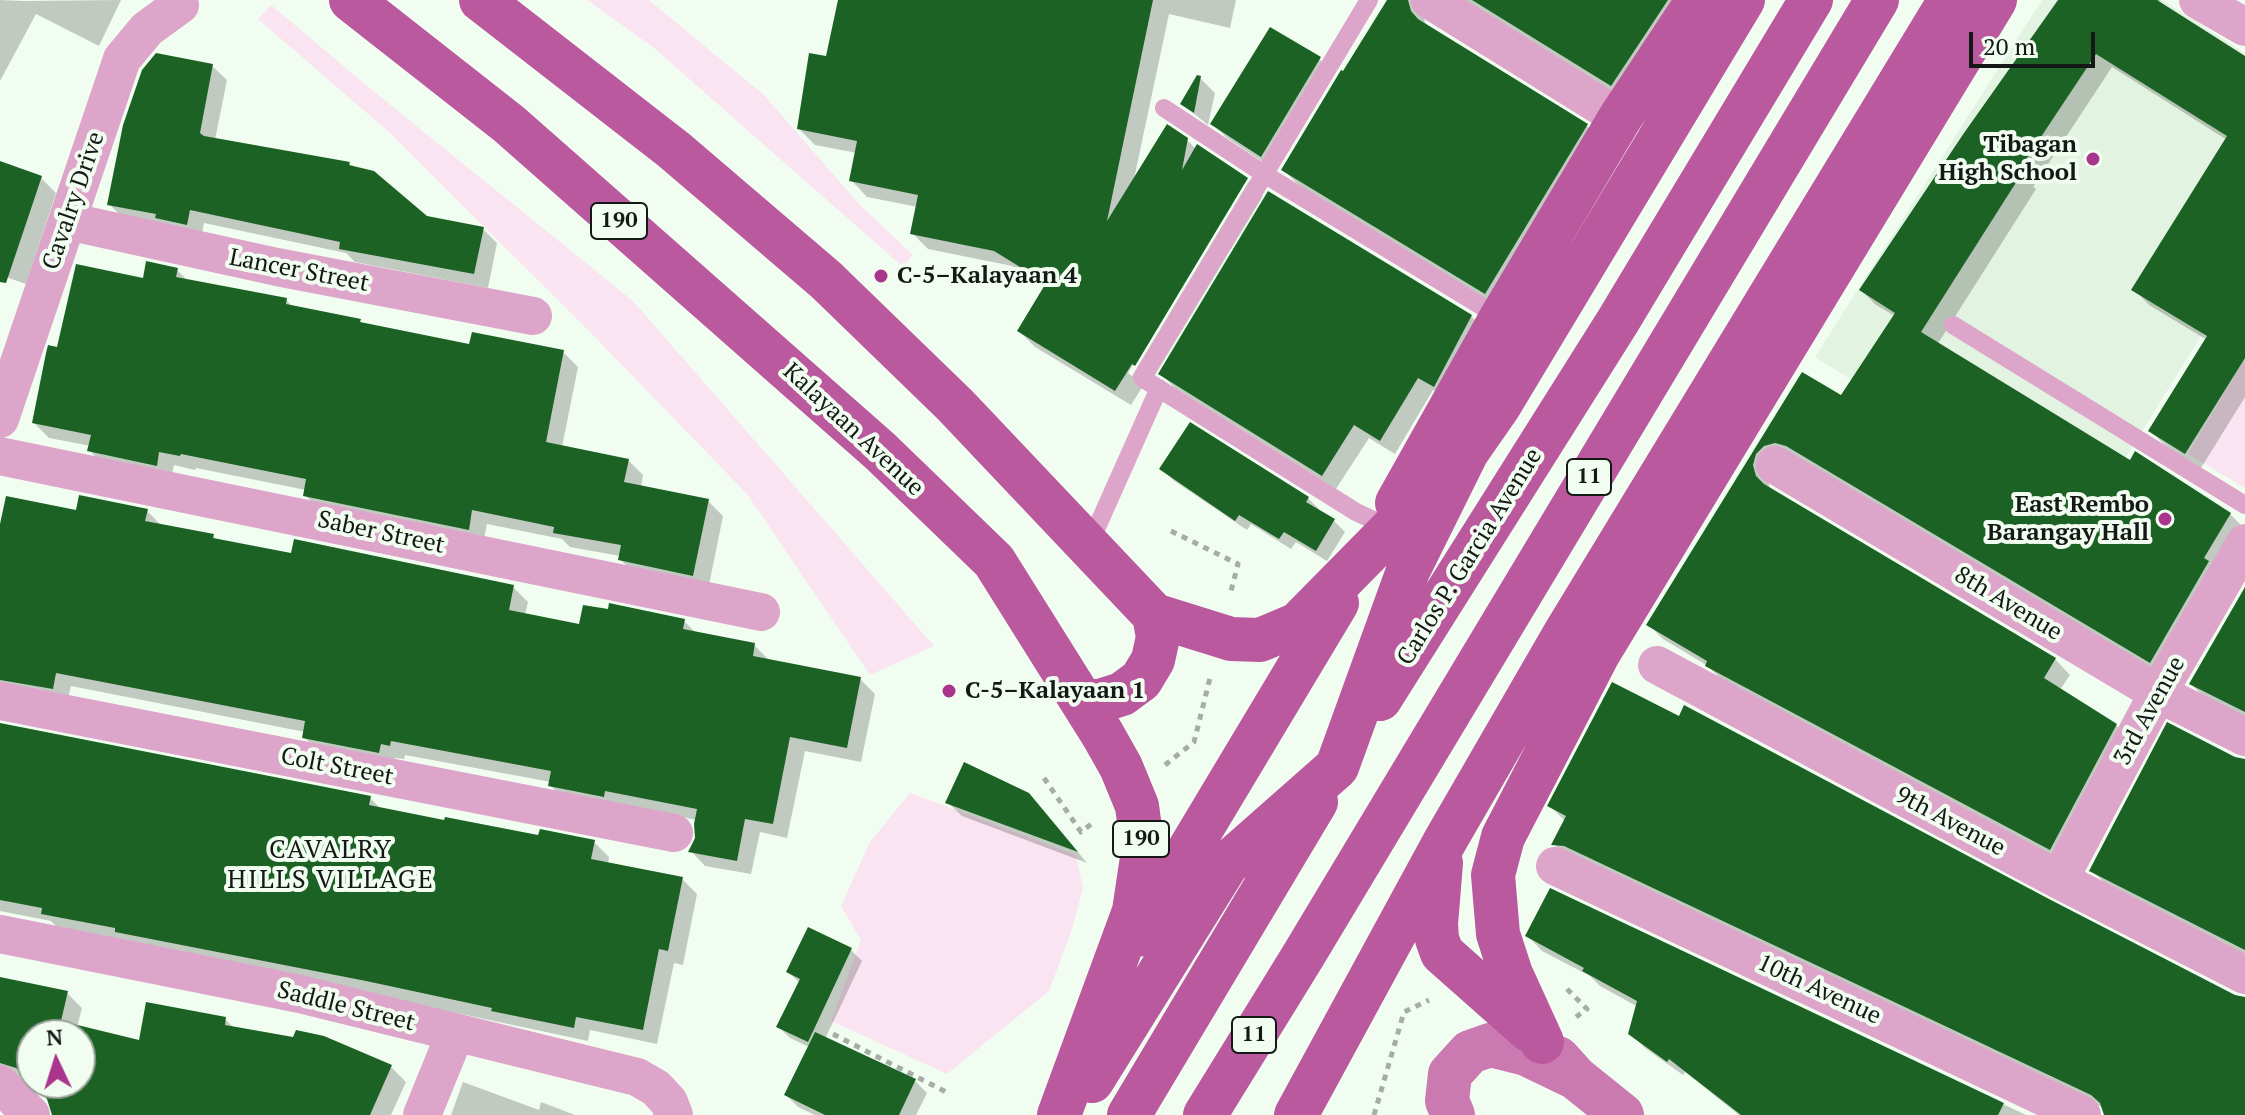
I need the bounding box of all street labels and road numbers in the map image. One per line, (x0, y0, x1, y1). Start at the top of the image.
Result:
street label: Cavalry Drive (37, 128, 111, 274)
road number: 190 (591, 203, 647, 239)
street label: Lancer Street (227, 243, 371, 299)
street label: Kalayaan Avenue (777, 357, 929, 503)
street label: Carlos P. Garcia Avenue (1392, 443, 1548, 671)
road number: 11 (1567, 459, 1611, 495)
street label: Saber Street (315, 505, 447, 561)
street label: 8th Avenue (1949, 561, 2067, 647)
street label: 3rd Avenue (2108, 652, 2192, 770)
street label: Colt Street (278, 742, 396, 792)
street label: 9th Avenue (1890, 781, 2010, 863)
road number: 190 (1113, 821, 1169, 857)
street label: 10th Avenue (1753, 949, 1885, 1031)
street label: Saddle Street (274, 976, 418, 1038)
road number: 11 (1232, 1017, 1276, 1053)

